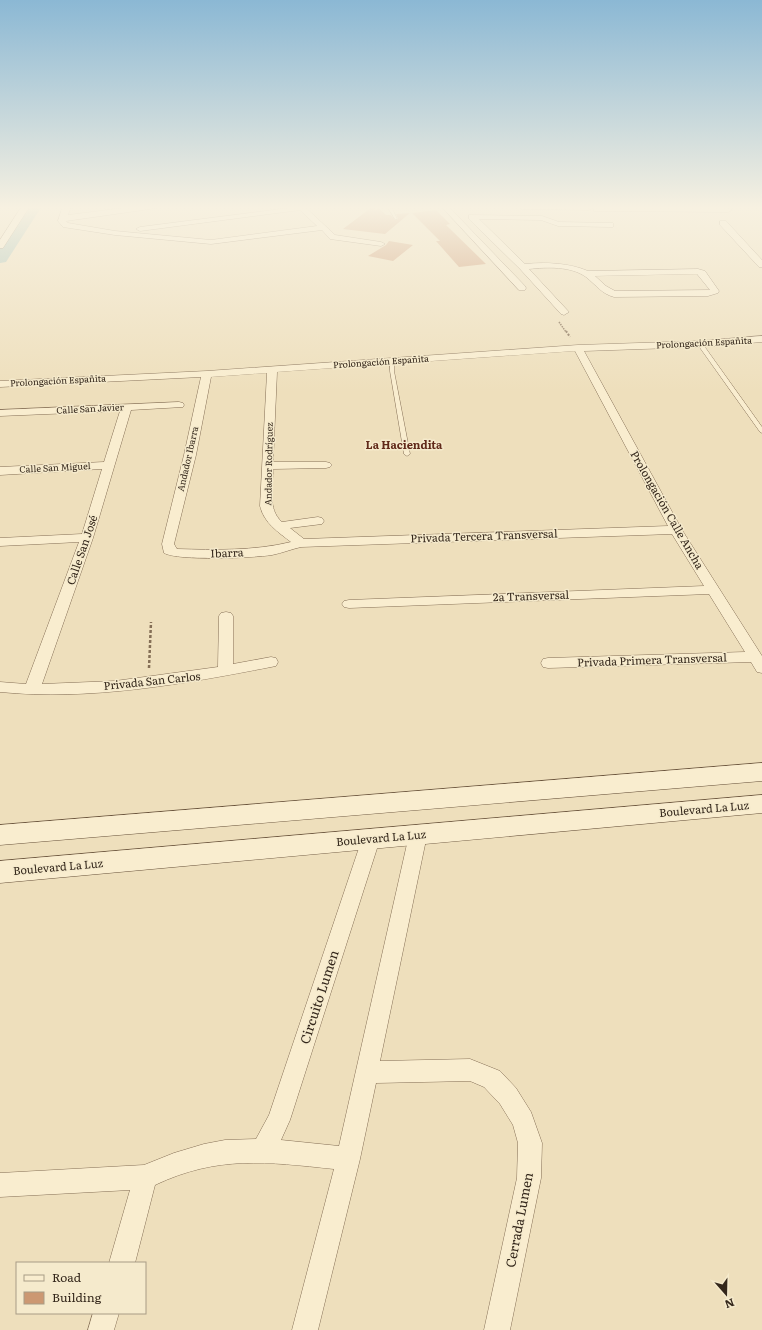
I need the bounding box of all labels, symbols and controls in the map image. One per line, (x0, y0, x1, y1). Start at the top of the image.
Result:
street label: Prolongación Españita (656, 332, 752, 352)
street label: Prolongación Españita (332, 351, 430, 371)
street label: Prolongación Españita (10, 370, 106, 390)
street label: Calle San Javier (56, 399, 125, 417)
street label: Andador Rodríguez (260, 422, 276, 506)
street label: Andador Ibarra (173, 425, 201, 493)
district label: La Haciendita (366, 436, 443, 452)
street label: Prolongación Calle Ancha (627, 447, 708, 572)
street label: Calle San Miguel (19, 458, 91, 476)
street label: Calle San José (62, 512, 101, 587)
street label: Privada Tercera Transversal (410, 524, 558, 546)
street label: Ibarra (210, 543, 244, 561)
street label: 2a Transversal (493, 586, 570, 604)
street label: Privada Primera Transversal (577, 648, 727, 670)
street label: Privada San Carlos (103, 667, 201, 693)
street label: Boulevard La Luz (658, 796, 750, 820)
street label: Boulevard La Luz (335, 825, 427, 849)
street label: Boulevard La Luz (12, 854, 104, 878)
street label: Circuito Lumen (294, 947, 343, 1046)
street label: Cerrada Lumen (500, 1170, 537, 1269)
legend (16, 1262, 146, 1314)
text: Road (52, 1268, 82, 1286)
north arrow (706, 1274, 746, 1314)
text: Building (52, 1288, 102, 1306)
text: N (723, 1295, 737, 1313)

